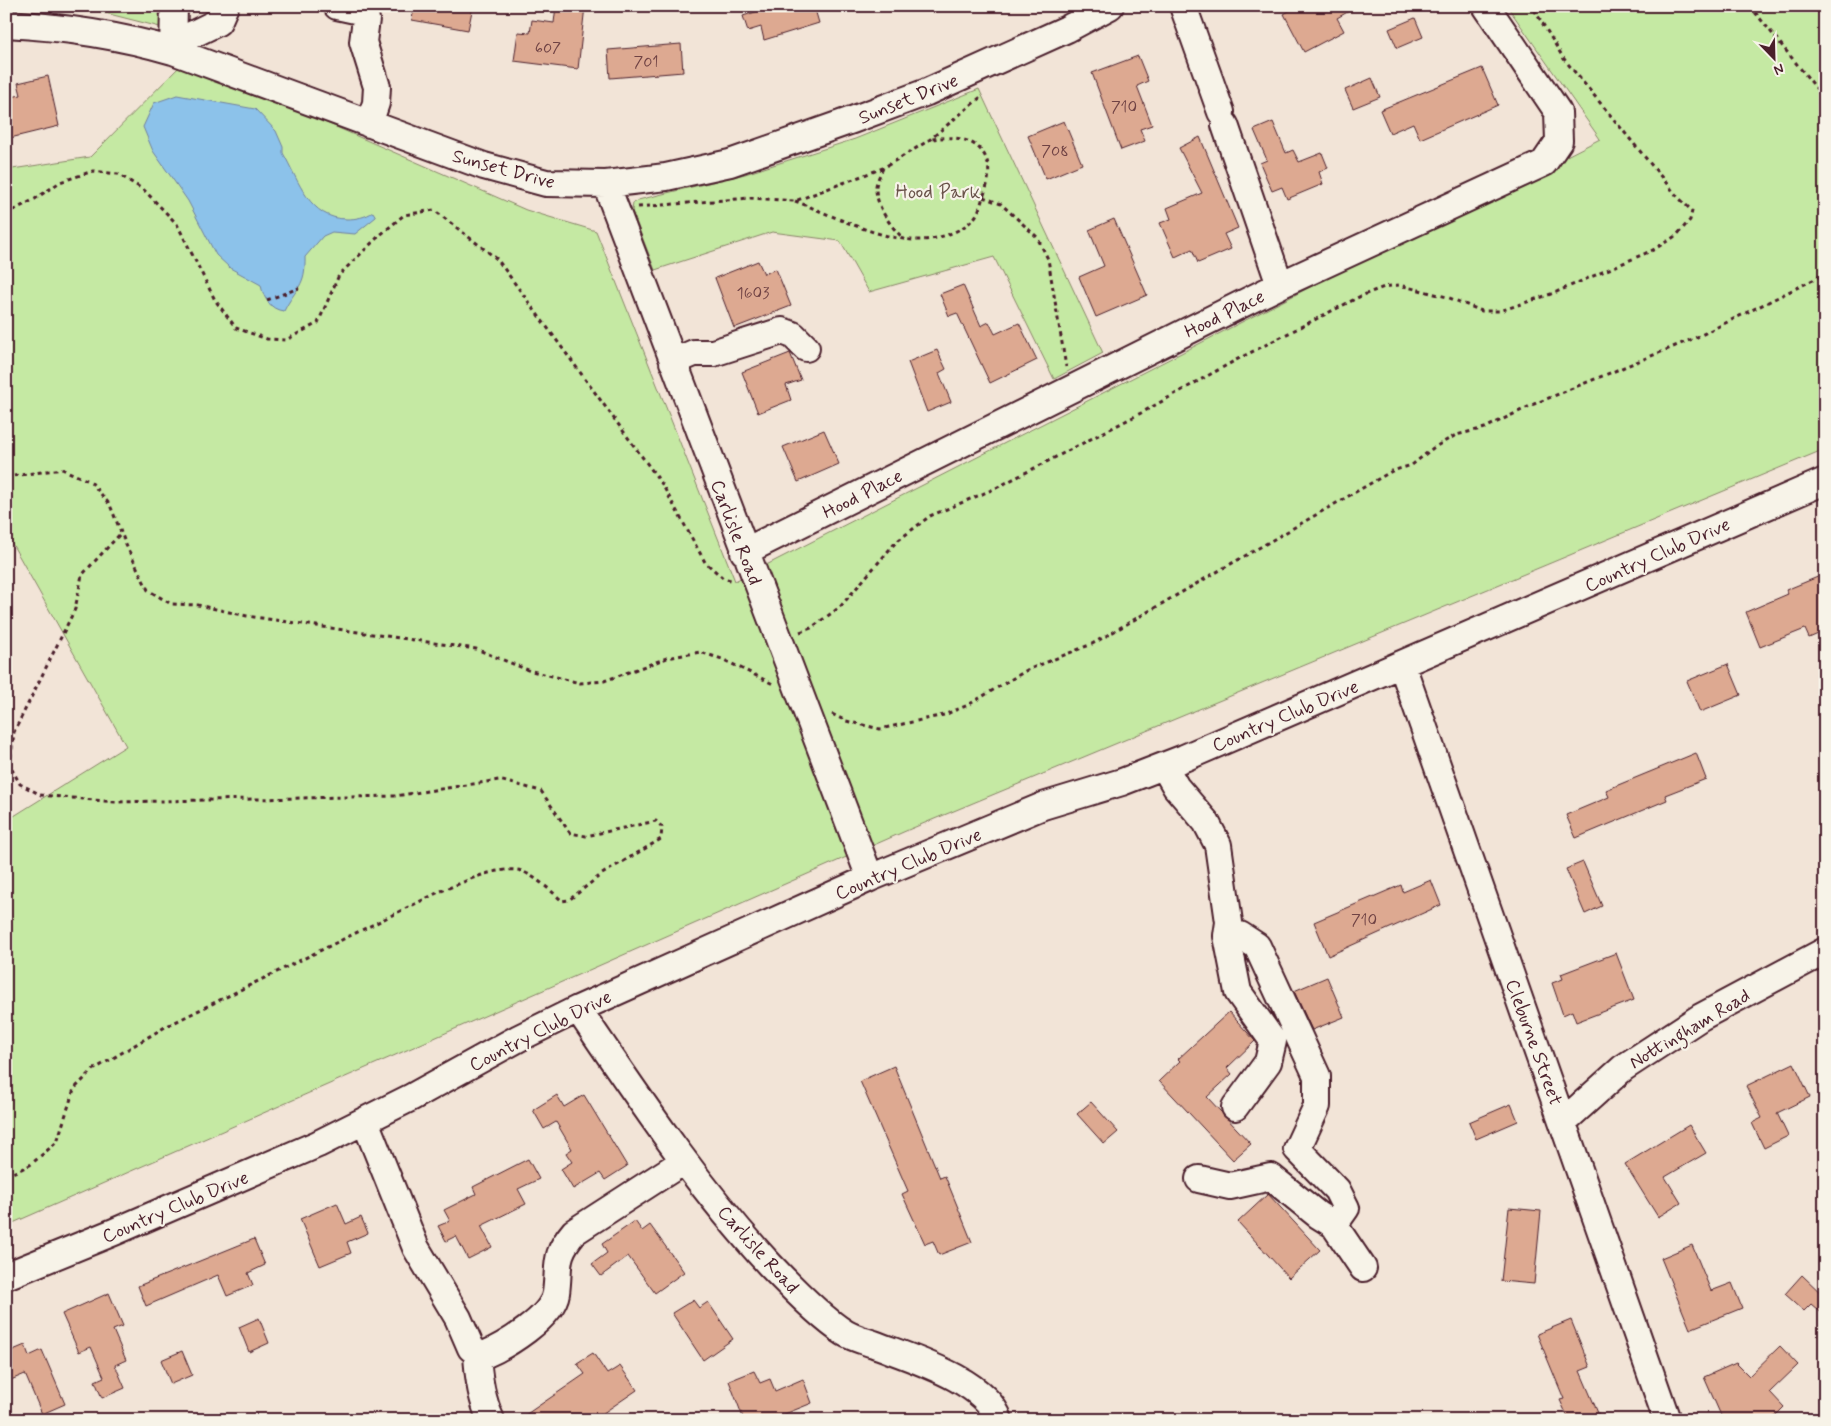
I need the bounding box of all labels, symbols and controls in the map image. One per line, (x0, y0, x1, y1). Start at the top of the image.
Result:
north arrow (1748, 32, 1798, 82)
house number: 607 (535, 38, 561, 59)
house number: 701 (633, 52, 659, 73)
text: N (1771, 59, 1786, 79)
street label: Sunset Drive (855, 68, 962, 131)
house number: 710 (1111, 97, 1137, 118)
house number: 708 (1041, 141, 1069, 162)
street label: Sunset Drive (449, 144, 558, 195)
park label: Hood Park (895, 180, 981, 205)
house number: 1603 (737, 283, 769, 304)
street label: Hood Place (1180, 284, 1269, 345)
street label: Hood Place (818, 464, 907, 525)
street label: Carlisle Road (704, 476, 767, 589)
street label: Country Club Drive (1581, 512, 1734, 599)
street label: Country Club Drive (1209, 674, 1363, 759)
street label: Country Club Drive (832, 822, 986, 907)
house number: 710 (1351, 910, 1377, 931)
street label: Cleburne Street (1499, 976, 1568, 1109)
street label: Nottingham Road (1625, 983, 1756, 1078)
street label: Country Club Drive (465, 985, 616, 1078)
street label: Country Club Drive (99, 1165, 253, 1250)
street label: Carlisle Road (712, 1201, 804, 1299)

